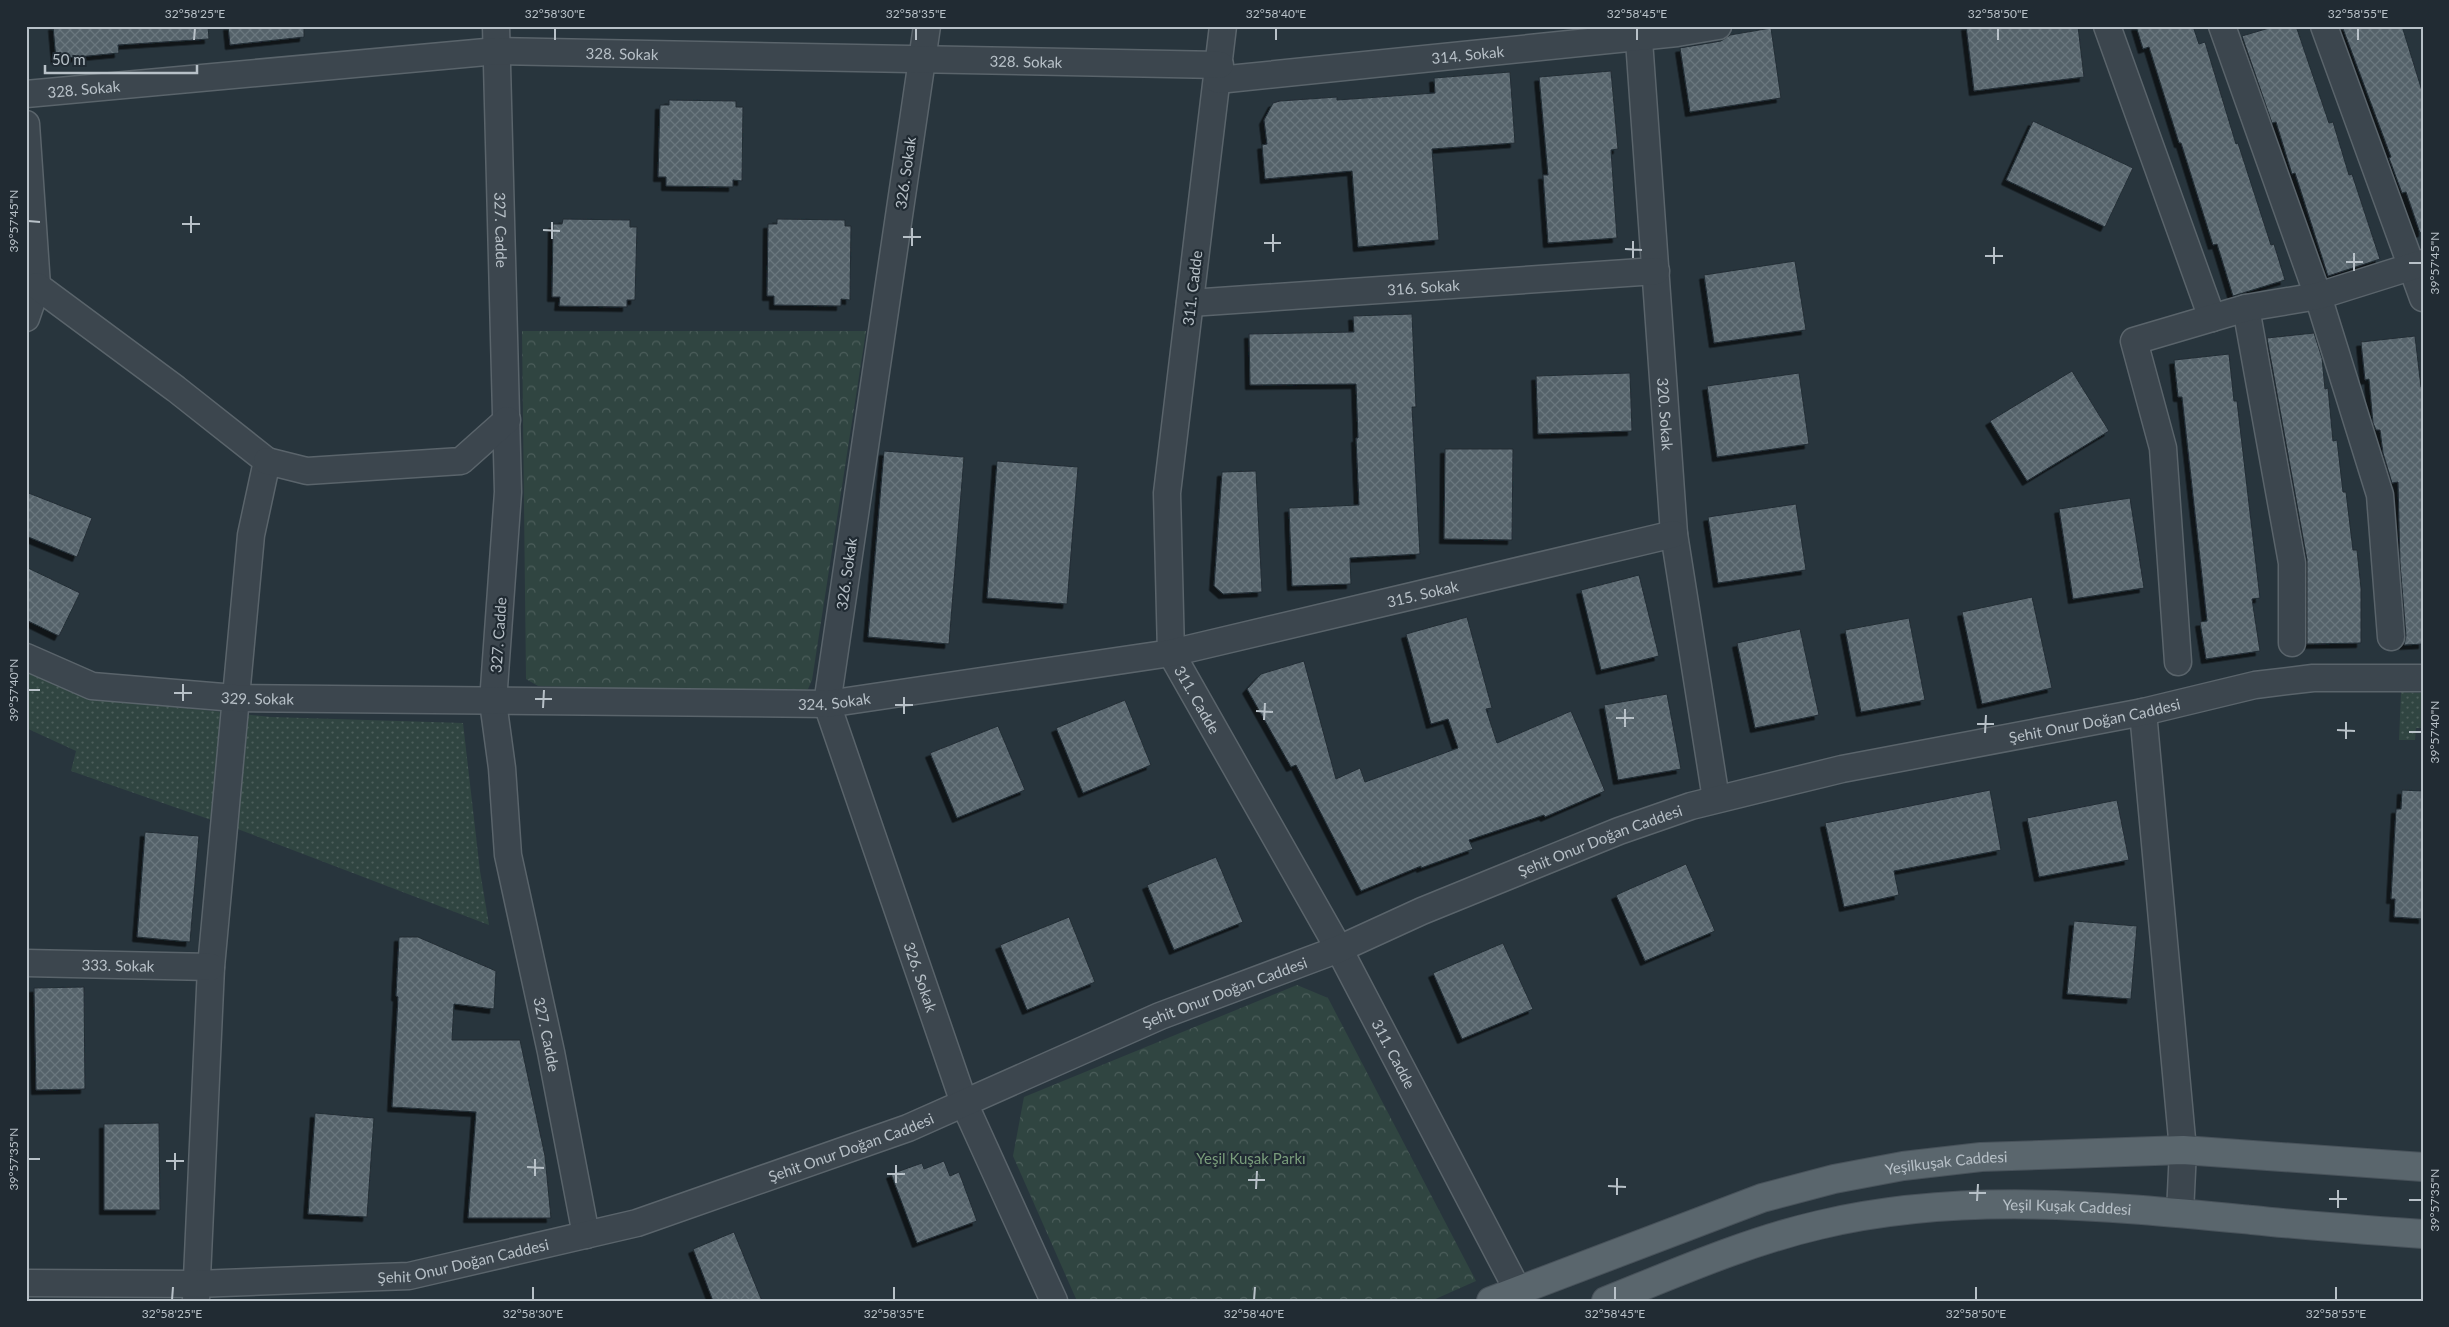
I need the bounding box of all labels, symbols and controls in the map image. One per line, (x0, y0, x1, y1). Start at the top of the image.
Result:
text: 32°58'25"E (165, 6, 225, 21)
text: 32°58'30"E (525, 6, 585, 21)
text: 32°58'35"E (886, 6, 946, 21)
text: 32°58'40"E (1246, 6, 1306, 21)
text: 32°58'45"E (1607, 6, 1667, 21)
text: 32°58'50"E (1968, 6, 2028, 21)
text: 32°58'55"E (2328, 6, 2388, 21)
scale bar (45, 42, 198, 74)
street label: 314. Sokak (1431, 42, 1505, 67)
street label: 328. Sokak (585, 44, 659, 63)
text: 50 m (52, 50, 86, 68)
street label: 328. Sokak (989, 52, 1063, 71)
street label: 328. Sokak (47, 76, 121, 101)
street label: 326. Sokak (891, 135, 919, 210)
text: 39°57'45"N (6, 190, 21, 252)
street label: 327. Cadde (491, 192, 511, 268)
text: 39°57'45"N (2427, 232, 2442, 294)
street label: 311. Cadde (1178, 249, 1206, 327)
street label: 316. Sokak (1387, 275, 1461, 298)
street label: 320. Sokak (1654, 377, 1677, 451)
street label: 326. Sokak (832, 536, 860, 611)
street label: 315. Sokak (1385, 576, 1461, 611)
street label: 327. Cadde (486, 597, 510, 673)
text: 39°57'40"N (6, 659, 21, 721)
street label: 311. Cadde (1171, 662, 1224, 737)
street label: 329. Sokak (220, 688, 294, 708)
street label: 324. Sokak (798, 689, 872, 713)
street label: Şehit Onur Doğan Caddesi (2007, 694, 2182, 746)
text: 39°57'40"N (2427, 701, 2442, 763)
street label: Şehit Onur Doğan Caddesi (1515, 801, 1684, 880)
street label: 326. Sokak (900, 940, 941, 1015)
street label: Şehit Onur Doğan Caddesi (1140, 953, 1309, 1032)
street label: 333. Sokak (81, 955, 155, 975)
street label: 327. Cadde (530, 995, 564, 1073)
street label: 311. Cadde (1368, 1016, 1419, 1092)
street label: Şehit Onur Doğan Caddesi (766, 1109, 936, 1185)
text: 39°57'35"N (6, 1128, 21, 1190)
street label: Yeşilkuşak Caddesi (1884, 1147, 2008, 1178)
park label: Yeşil Kuşak Parkı (1196, 1149, 1306, 1167)
text: 39°57'35"N (2427, 1169, 2442, 1231)
street label: Yeşil Kuşak Caddesi (2003, 1195, 2132, 1218)
street label: Şehit Onur Doğan Caddesi (377, 1235, 550, 1286)
text: 32°58'25"E (142, 1306, 202, 1321)
text: 32°58'30"E (503, 1306, 563, 1321)
text: 32°58'35"E (864, 1306, 924, 1321)
text: 32°58'40"E (1224, 1306, 1284, 1321)
text: 32°58'45"E (1585, 1306, 1645, 1321)
text: 32°58'50"E (1946, 1306, 2006, 1321)
text: 32°58'55"E (2306, 1306, 2366, 1321)

